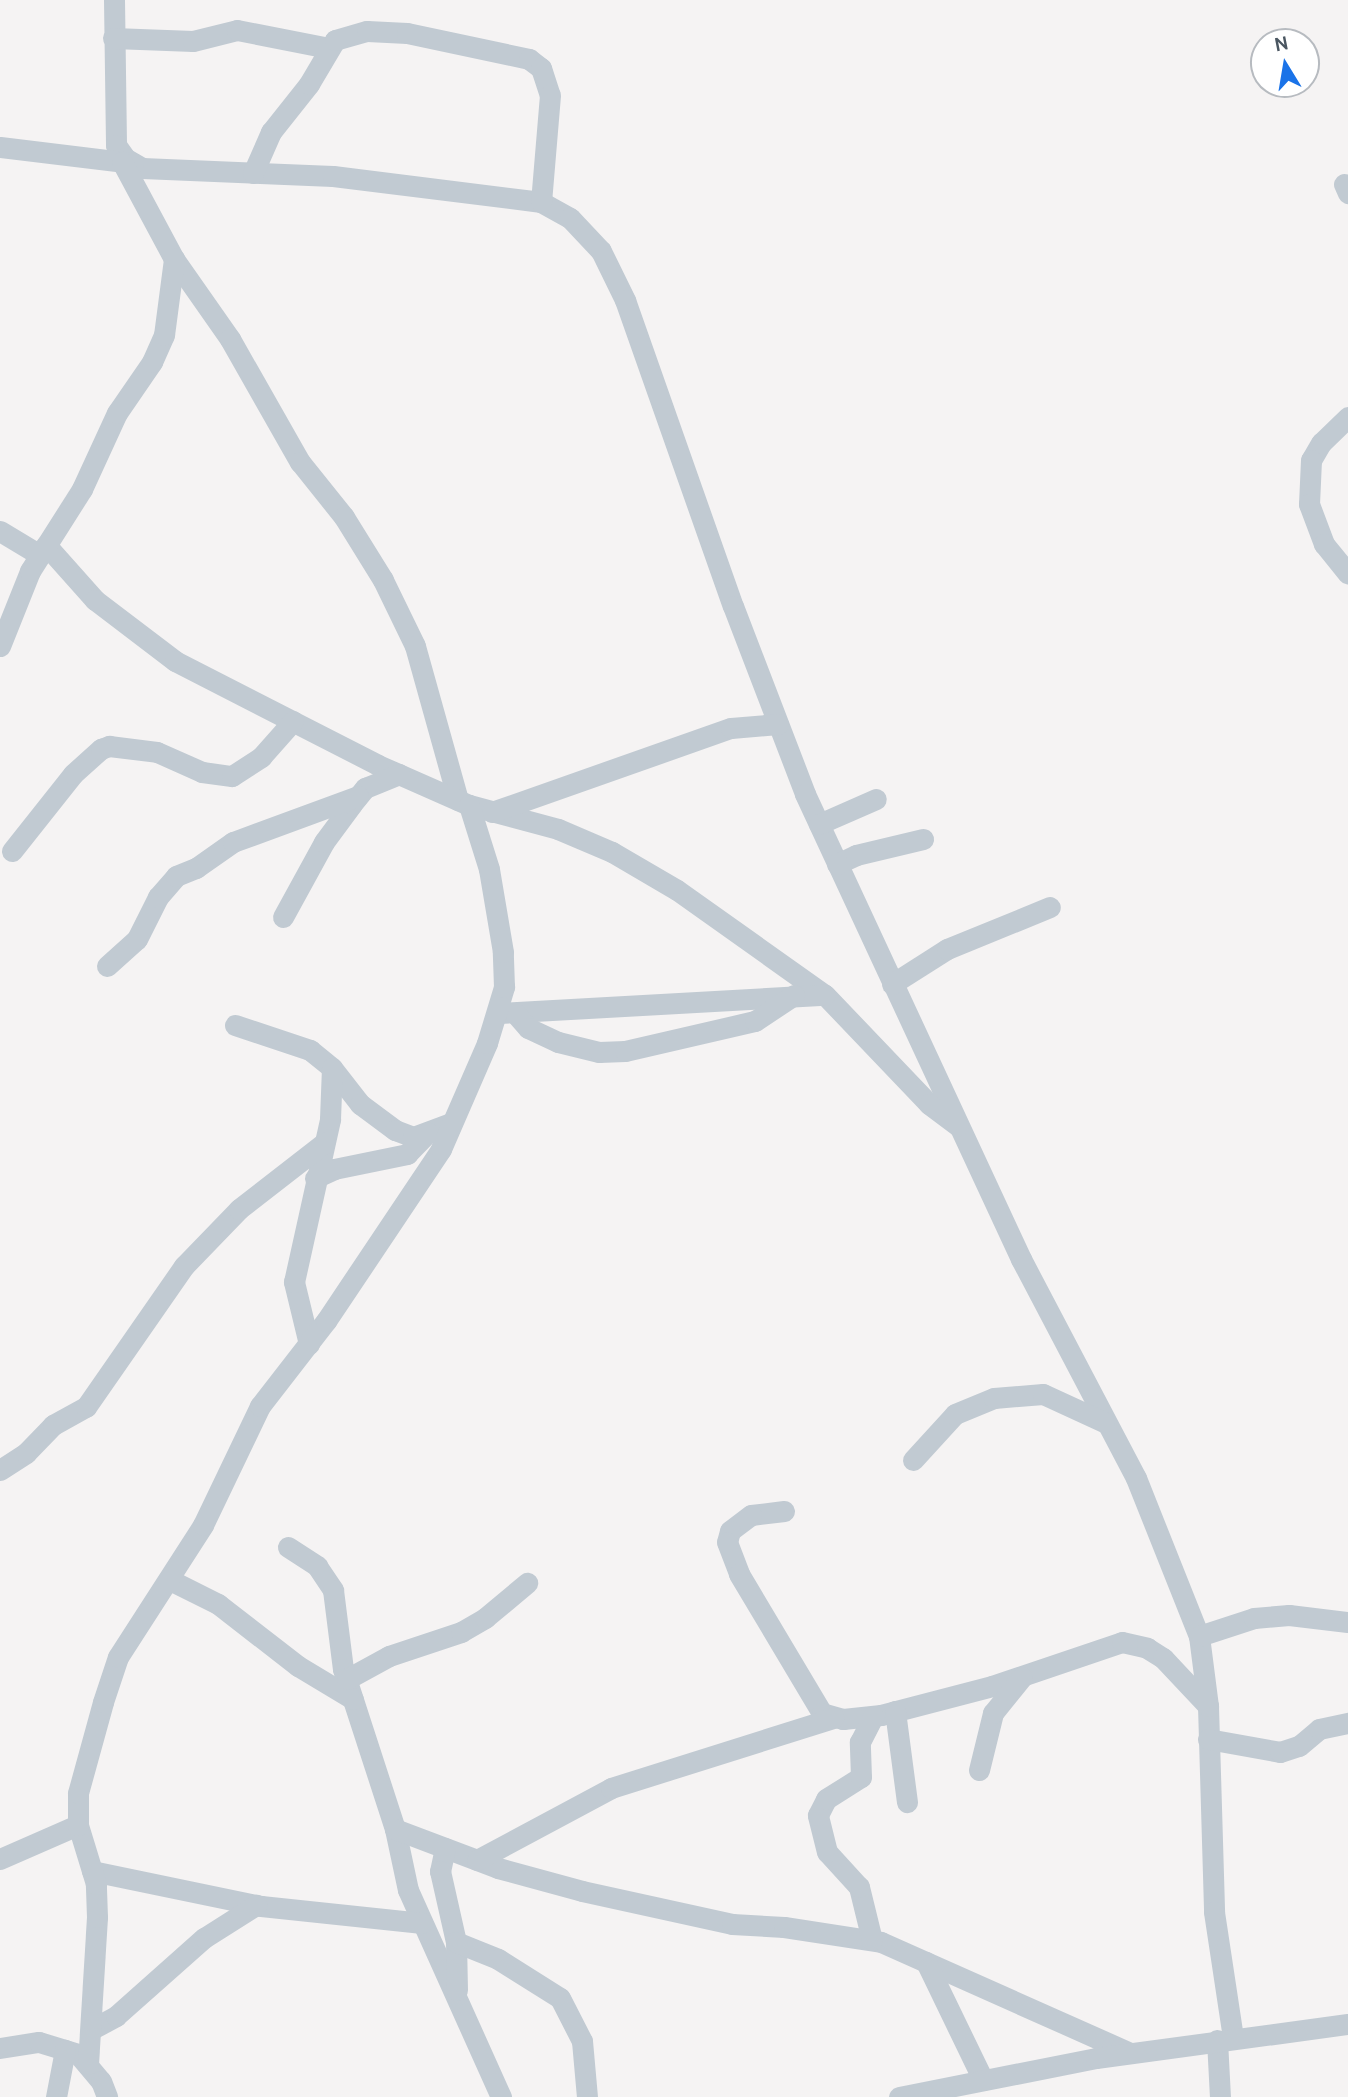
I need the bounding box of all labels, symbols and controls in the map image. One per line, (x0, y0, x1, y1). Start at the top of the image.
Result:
north arrow (1250, 28, 1320, 98)
text: N (1272, 31, 1290, 56)

